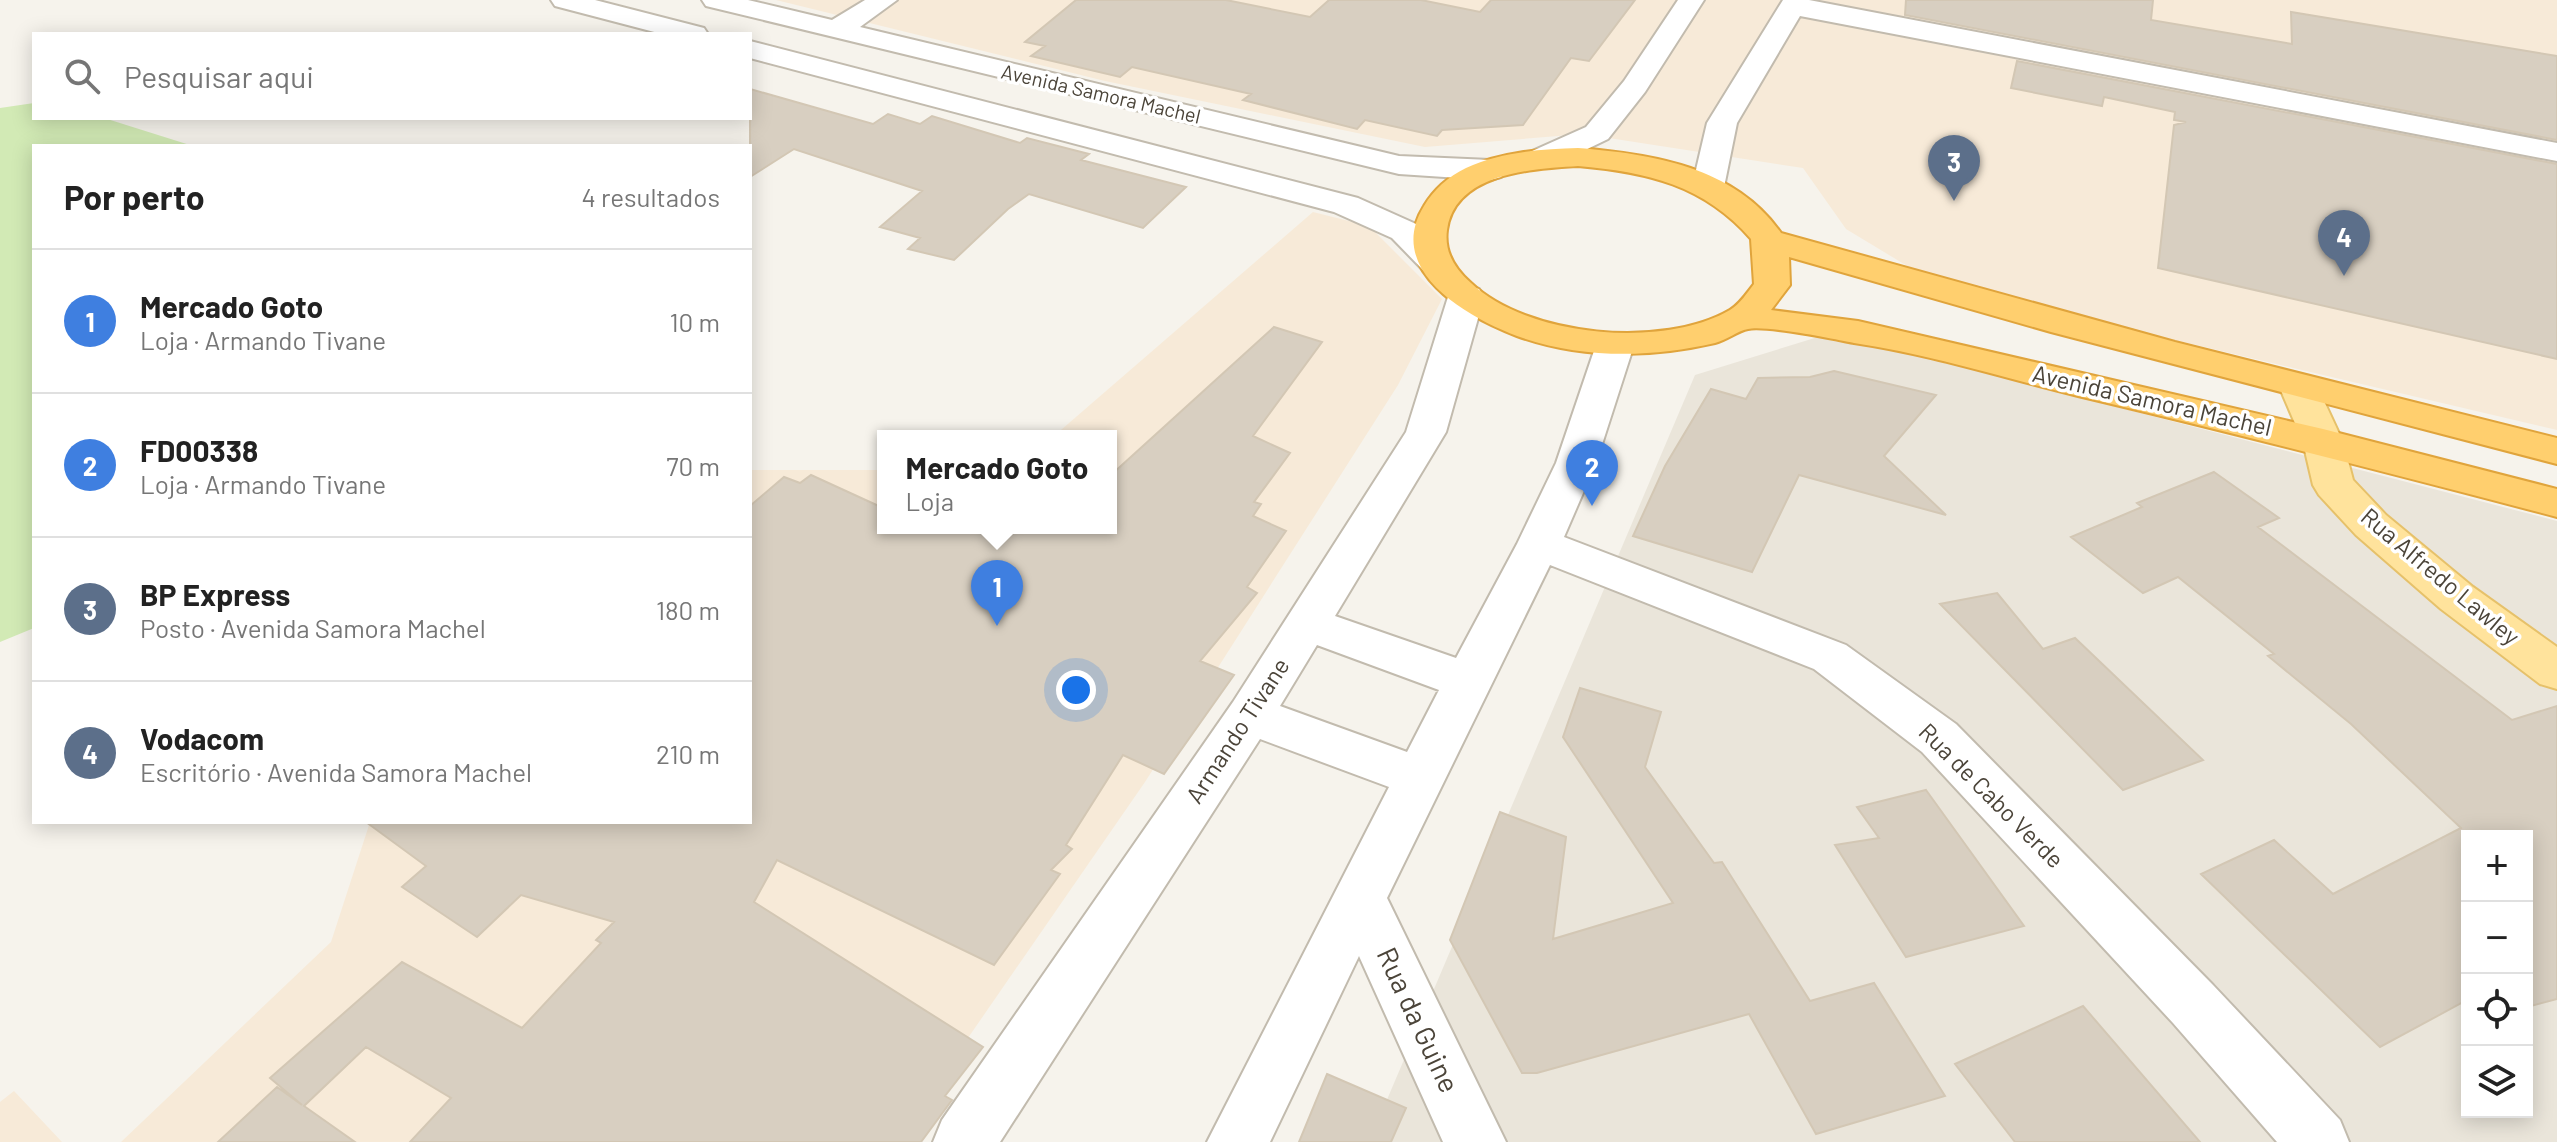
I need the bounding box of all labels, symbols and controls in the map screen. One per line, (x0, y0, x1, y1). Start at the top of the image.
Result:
search box (32, 32, 752, 120)
icon: search (60, 54, 104, 98)
text: Pesquisar aqui (124, 58, 314, 94)
street label: Avenida Samora Machel (999, 58, 1203, 128)
pin: 3 (1928, 135, 1980, 201)
text: Por perto (64, 176, 205, 217)
text: 4 resultados (581, 181, 720, 212)
pin: 4 (2318, 210, 2370, 276)
text: Mercado Goto (140, 288, 323, 324)
text: 1 (85, 306, 95, 337)
text: 10 m (670, 306, 720, 337)
text: Loja · Armando Tivane (140, 324, 386, 355)
street label: Avenida Samora Machel (2030, 358, 2275, 441)
popup (877, 430, 1117, 534)
text: FD00338 (140, 432, 258, 468)
pin: 2 (1566, 440, 1618, 506)
text: Mercado Goto (905, 449, 1089, 485)
text: 2 (83, 450, 97, 481)
text: 70 m (666, 450, 720, 481)
text: Loja · Armando Tivane (140, 468, 386, 499)
text: Loja (905, 485, 954, 516)
street label: Rua Alfredo Lawley (2356, 501, 2526, 651)
pin: 1 (971, 560, 1023, 626)
text: BP Express (140, 576, 290, 612)
text: 3 (83, 594, 97, 625)
text: 180 m (656, 594, 720, 625)
text: Posto · Avenida Samora Machel (140, 612, 486, 643)
street label: Armando Tivane (1179, 652, 1295, 808)
your location (1056, 670, 1096, 710)
street label: Rua de Cabo Verde (1914, 716, 2071, 873)
text: Vodacom (140, 720, 264, 756)
text: 4 (82, 738, 98, 769)
text: 210 m (656, 738, 720, 769)
text: Escritório · Avenida Samora Machel (140, 756, 532, 787)
map controls (2461, 830, 2533, 1118)
button: + (2461, 830, 2533, 902)
button: − (2461, 902, 2533, 974)
street label: Rua da Guine (1370, 942, 1467, 1098)
button: locate (2461, 974, 2533, 1046)
button: layers (2461, 1046, 2533, 1118)

